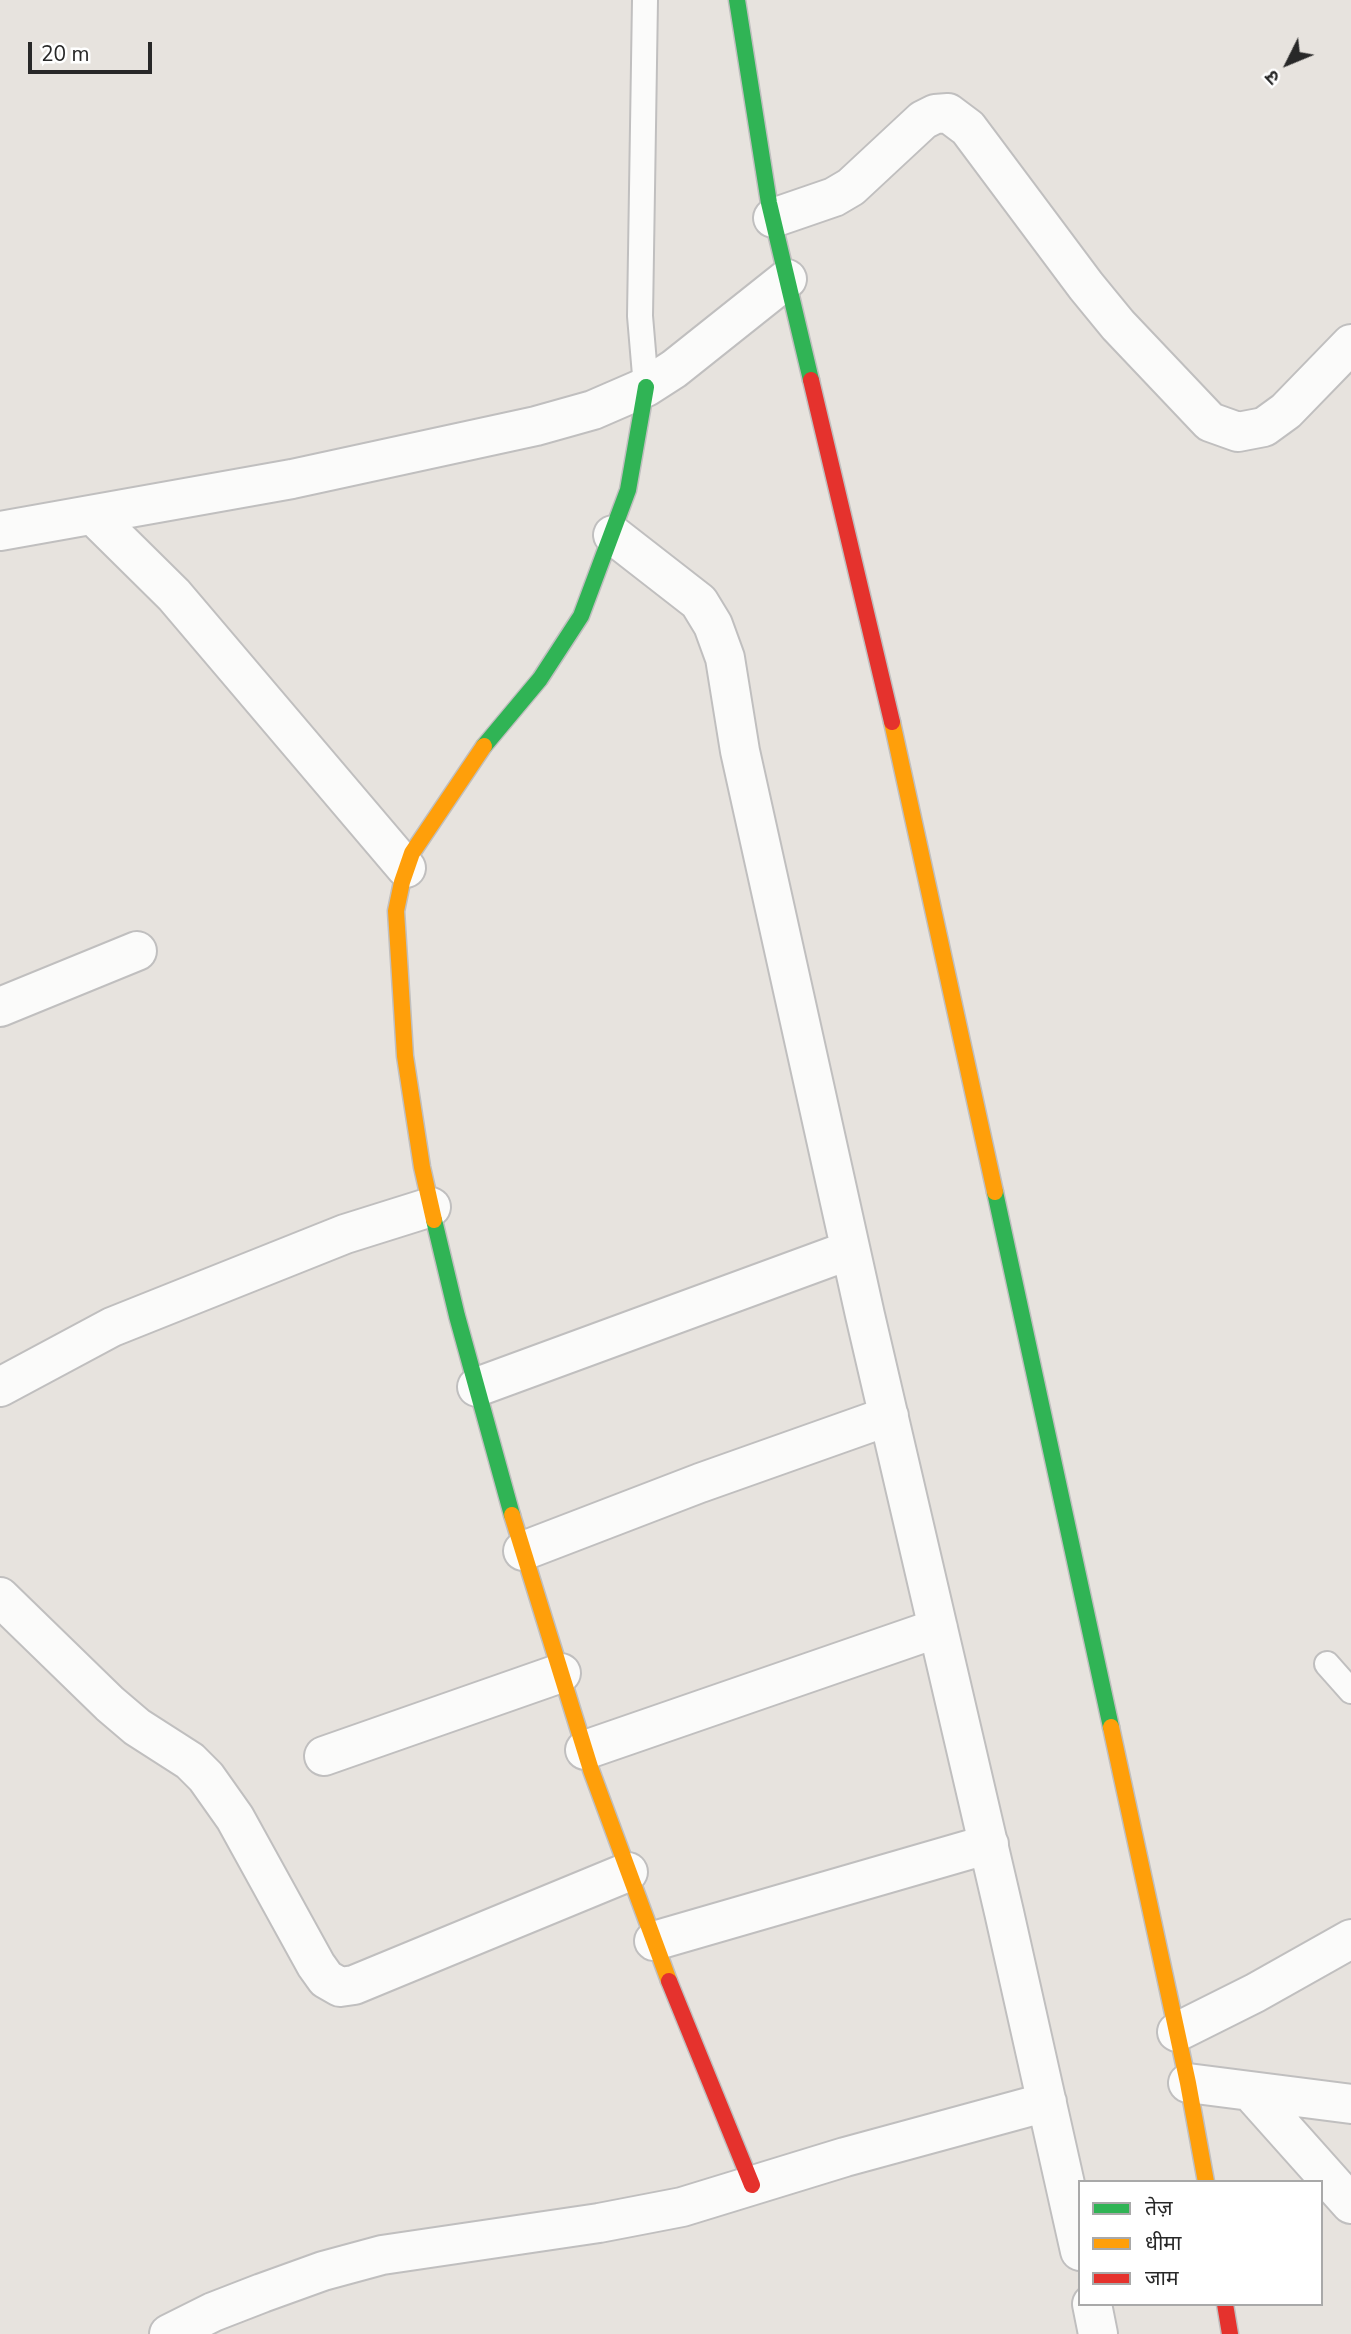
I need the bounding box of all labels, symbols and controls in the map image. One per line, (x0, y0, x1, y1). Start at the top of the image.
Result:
scale bar (32, 28, 156, 72)
north arrow (1253, 28, 1323, 98)
text: 20 m (41, 40, 90, 68)
text: उ (1259, 64, 1286, 90)
legend (1078, 2180, 1323, 2306)
text: तेज़ (1145, 2194, 1173, 2222)
text: धीमा (1145, 2229, 1181, 2257)
text: जाम (1145, 2264, 1179, 2292)

